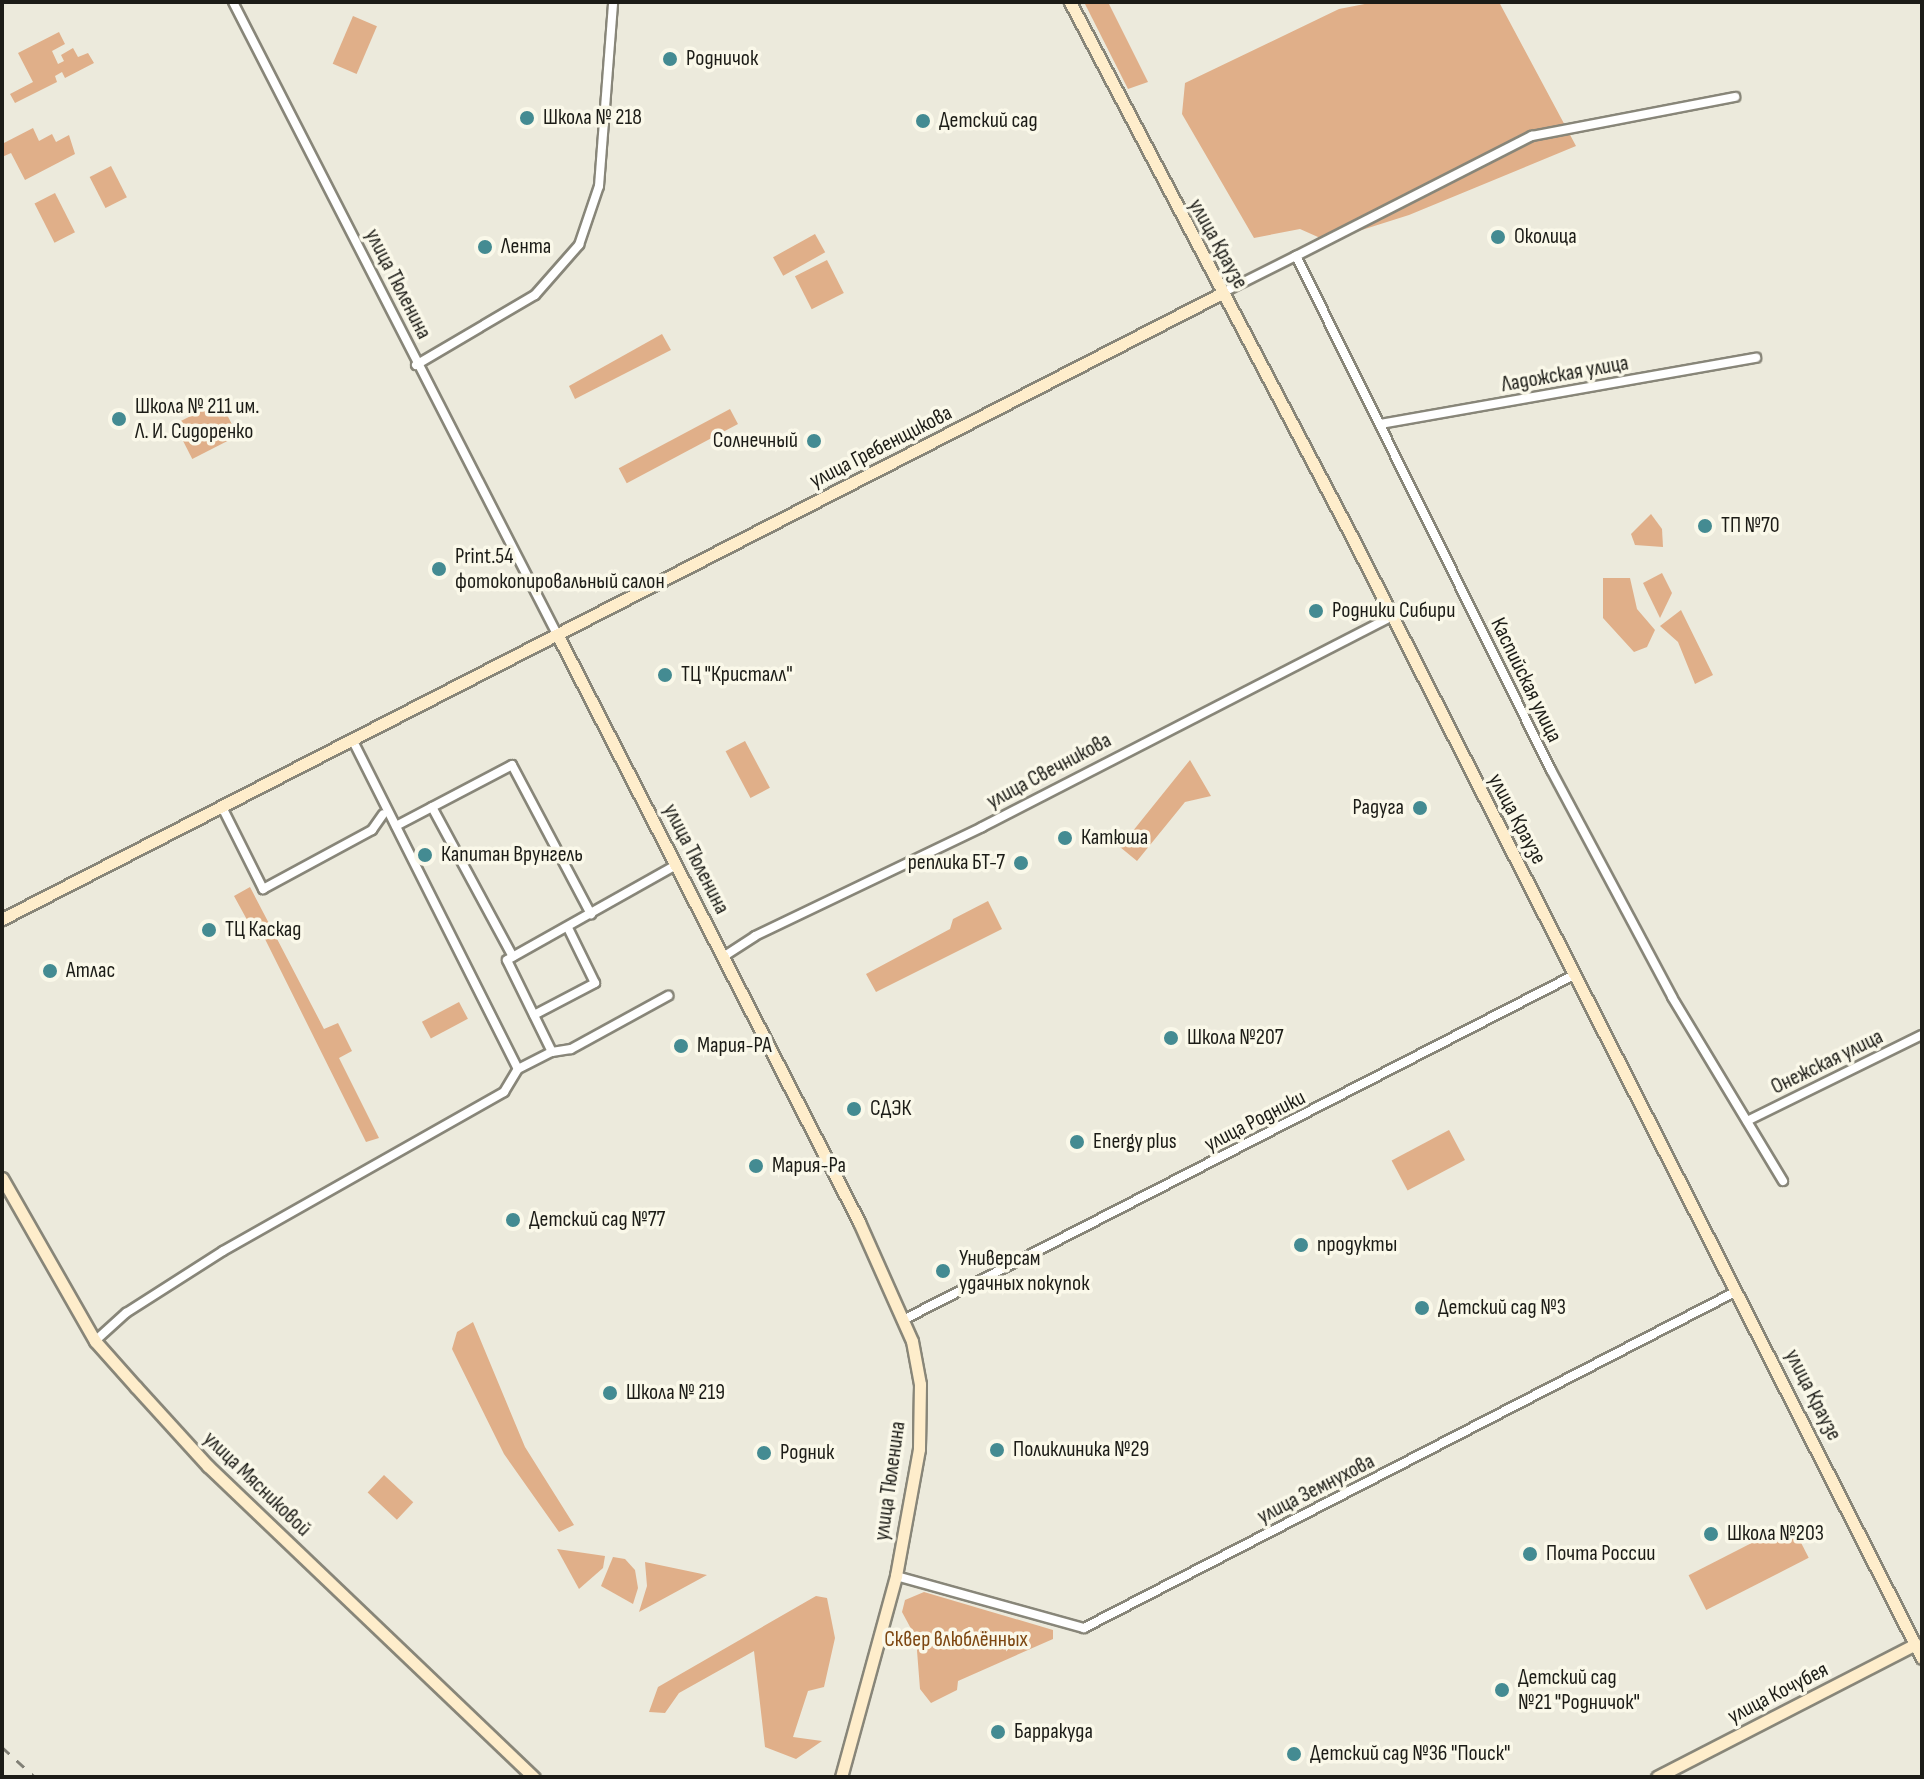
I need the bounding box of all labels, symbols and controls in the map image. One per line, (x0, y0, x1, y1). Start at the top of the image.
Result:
place label: Родничок (686, 46, 758, 72)
marker: Родничок (661, 50, 679, 68)
place label: Школа № 218 (543, 105, 642, 131)
place label: Детский сад (939, 108, 1038, 134)
marker: Школа № 218 (518, 109, 536, 127)
marker: Детский сад (914, 112, 932, 130)
street label: улица Краузе (1182, 194, 1254, 294)
street label: улица Тюленина (359, 224, 437, 344)
place label: Околица (1514, 224, 1577, 250)
marker: Околица (1489, 228, 1507, 246)
place label: Лента (501, 234, 551, 260)
marker: Лента (476, 238, 494, 256)
street label: Ладожская улица (1499, 350, 1631, 398)
place label: Школа № 211 им. Л. И. Сидоренко (135, 393, 259, 444)
street label: улица Гребенщикова (805, 400, 957, 494)
marker: Школа № 211 им. Л. И. Сидоренко (110, 410, 128, 428)
place label: Солнечный (713, 428, 798, 454)
marker: Солнечный (805, 432, 823, 450)
place label: ТП №70 (1721, 513, 1780, 539)
marker: ТП №70 (1696, 517, 1714, 535)
place label: Print.54 фотокопировальный салон (455, 543, 665, 594)
marker: Print.54 фотокопировальный салон (430, 560, 448, 578)
place label: Родники Сибири (1332, 598, 1455, 624)
marker: Родники Сибири (1307, 602, 1325, 620)
street label: Каспийская улица (1484, 613, 1568, 747)
place label: ТЦ "Кристалл" (681, 662, 793, 688)
marker: ТЦ "Кристалл" (656, 666, 674, 684)
street label: улица Свечникова (982, 727, 1116, 815)
street label: улица Краузе (1482, 769, 1552, 869)
place label: Радуга (1353, 795, 1404, 821)
street label: улица Тюленина (657, 799, 735, 919)
marker: Радуга (1411, 799, 1429, 817)
place label: Катюша (1081, 825, 1148, 851)
marker: Катюша (1056, 829, 1074, 847)
place label: Капитан Врунгель (441, 842, 583, 868)
marker: Капитан Врунгель (416, 846, 434, 864)
place label: реплика БТ-7 (908, 850, 1005, 876)
marker: реплика БТ-7 (1012, 854, 1030, 872)
place label: ТЦ Каскад (225, 917, 301, 943)
marker: ТЦ Каскад (200, 921, 218, 939)
place label: Атлас (66, 958, 115, 984)
marker: Атлас (41, 962, 59, 980)
street label: Онежская улица (1767, 1024, 1887, 1100)
place label: Школа №207 (1187, 1025, 1283, 1051)
marker: Школа №207 (1162, 1029, 1180, 1047)
place label: Мария-РА (697, 1033, 772, 1059)
marker: Мария-РА (672, 1037, 690, 1055)
street label: улица Родники (1200, 1084, 1310, 1158)
place label: СДЭК (870, 1096, 911, 1122)
marker: СДЭК (845, 1100, 863, 1118)
place label: Energy plus (1093, 1129, 1177, 1155)
marker: Energy plus (1068, 1133, 1086, 1151)
place label: Мария-Ра (772, 1153, 846, 1179)
marker: Мария-Ра (747, 1157, 765, 1175)
place label: Детский сад №77 (529, 1207, 665, 1233)
marker: Детский сад №77 (504, 1211, 522, 1229)
place label: продукты (1317, 1232, 1397, 1258)
marker: продукты (1292, 1236, 1310, 1254)
place label: Универсам удачных покупок (959, 1245, 1089, 1296)
marker: Универсам удачных покупок (934, 1262, 952, 1280)
place label: Детский сад №3 (1438, 1295, 1566, 1321)
marker: Детский сад №3 (1413, 1299, 1431, 1317)
street label: улица Краузе (1779, 1345, 1847, 1445)
place label: Школа № 219 (626, 1380, 725, 1406)
marker: Школа № 219 (601, 1384, 619, 1402)
street label: улица Тюленина (869, 1420, 911, 1542)
street label: улица Мясниковой (198, 1426, 316, 1542)
place label: Поликлиника №29 (1013, 1437, 1149, 1463)
place label: Родник (780, 1440, 834, 1466)
marker: Поликлиника №29 (988, 1441, 1006, 1459)
marker: Родник (755, 1444, 773, 1462)
street label: улица Земнухова (1253, 1448, 1379, 1530)
place label: Школа №203 (1727, 1521, 1824, 1547)
marker: Школа №203 (1702, 1525, 1720, 1543)
place label: Почта России (1546, 1541, 1656, 1567)
marker: Почта России (1521, 1545, 1539, 1563)
park label: Сквер влюблённых (884, 1627, 1028, 1653)
street label: улица Кочубея (1723, 1656, 1833, 1730)
place label: Детский сад №21 "Родничок" (1518, 1664, 1640, 1716)
marker: Детский сад №21 "Родничок" (1493, 1681, 1511, 1699)
place label: Барракуда (1014, 1719, 1093, 1745)
marker: Барракуда (989, 1723, 1007, 1741)
place label: Детский сад №36 "Поиск" (1310, 1741, 1510, 1767)
marker: Детский сад №36 "Поиск" (1285, 1745, 1303, 1763)

